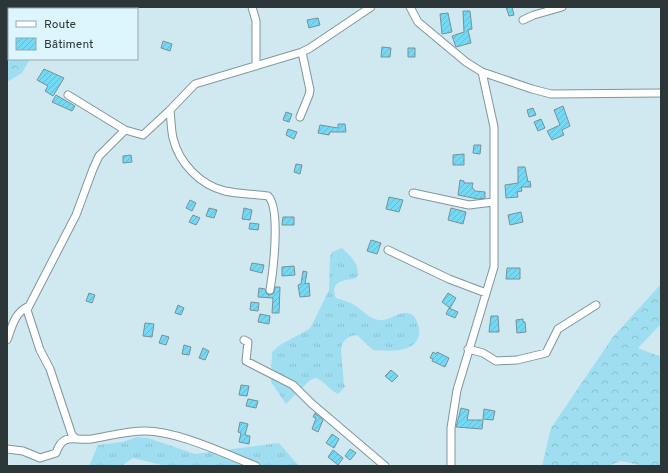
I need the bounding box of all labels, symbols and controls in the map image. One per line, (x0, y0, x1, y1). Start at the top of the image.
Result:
legend (8, 8, 138, 60)
text: Route (44, 17, 76, 33)
text: Bâtiment (44, 37, 94, 53)

